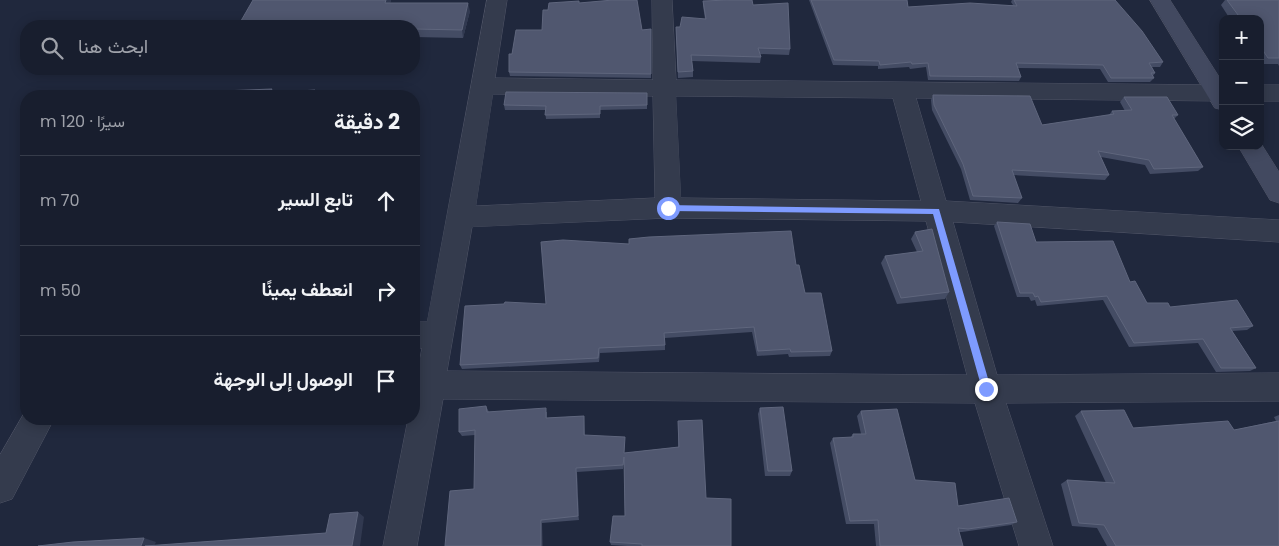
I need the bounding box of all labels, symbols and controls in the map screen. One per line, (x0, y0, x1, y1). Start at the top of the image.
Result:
map controls (1219, 15, 1264, 150)
button: + (1219, 15, 1264, 60)
search box (20, 20, 420, 75)
text: ابحث هنا (78, 33, 148, 60)
icon: search (38, 34, 66, 62)
button: − (1219, 60, 1264, 105)
button: layers (1219, 105, 1264, 150)
text: 2 دقيقة (334, 107, 400, 136)
text: سيرًا · 120 m (40, 110, 125, 133)
text: تابع السير (278, 186, 353, 213)
icon: ahead (372, 187, 400, 215)
text: 70 m (40, 189, 80, 212)
route start (657, 197, 680, 220)
text: انعطف يمينًا (261, 276, 353, 303)
icon: right (372, 277, 400, 305)
text: 50 m (40, 279, 81, 302)
text: الوصول إلى الوجهة (214, 366, 353, 393)
icon: arrive (372, 367, 400, 395)
route end (975, 378, 998, 401)

